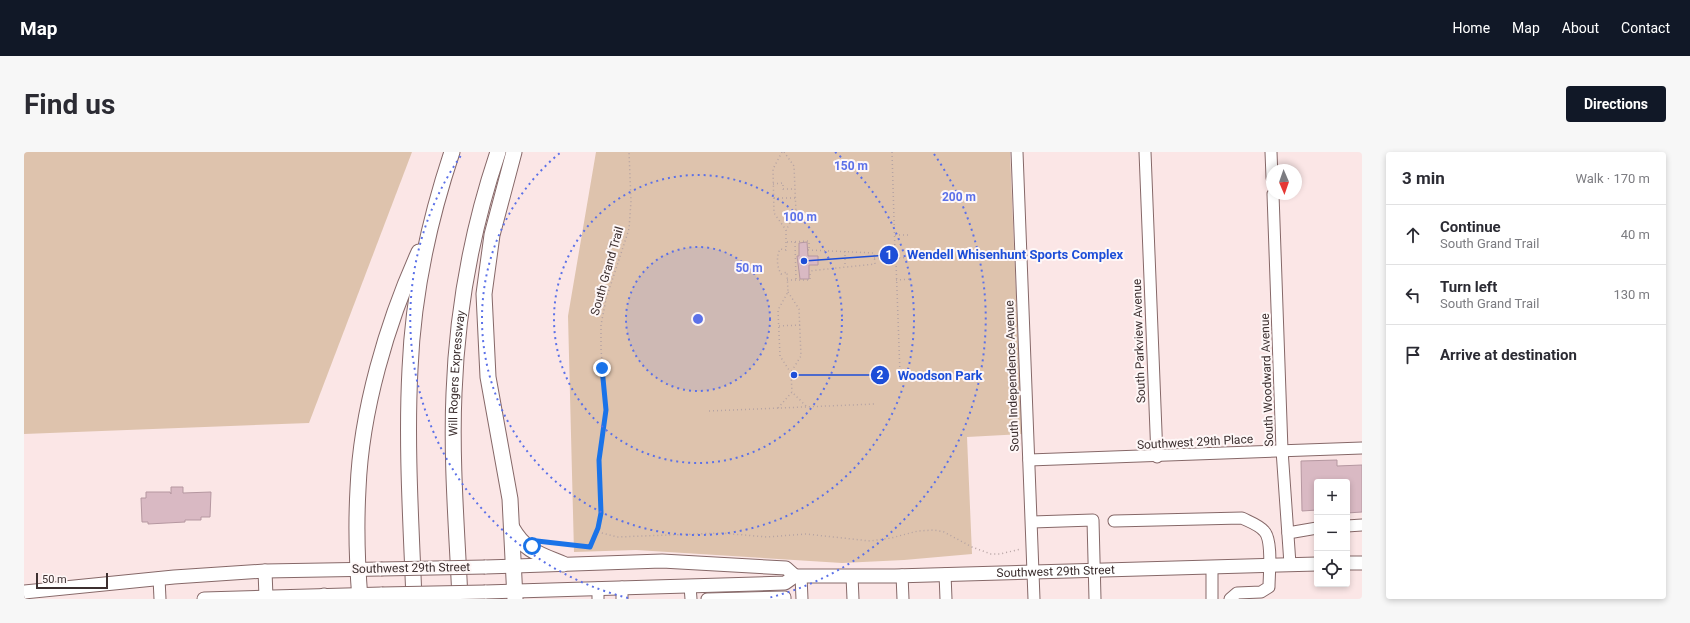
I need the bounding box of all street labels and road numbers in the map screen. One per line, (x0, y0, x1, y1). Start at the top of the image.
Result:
street label: South Grand Trail (588, 225, 626, 317)
street label: South Parkview Avenue (1130, 278, 1148, 404)
street label: South Independence Avenue (1002, 300, 1022, 452)
street label: Will Rogers Expressway (446, 309, 468, 436)
street label: South Woodward Avenue (1258, 313, 1276, 447)
street label: Southwest 29th Place (1137, 432, 1253, 452)
street label: Southwest 29th Street (352, 560, 470, 576)
street label: Southwest 29th Street (996, 563, 1115, 580)

